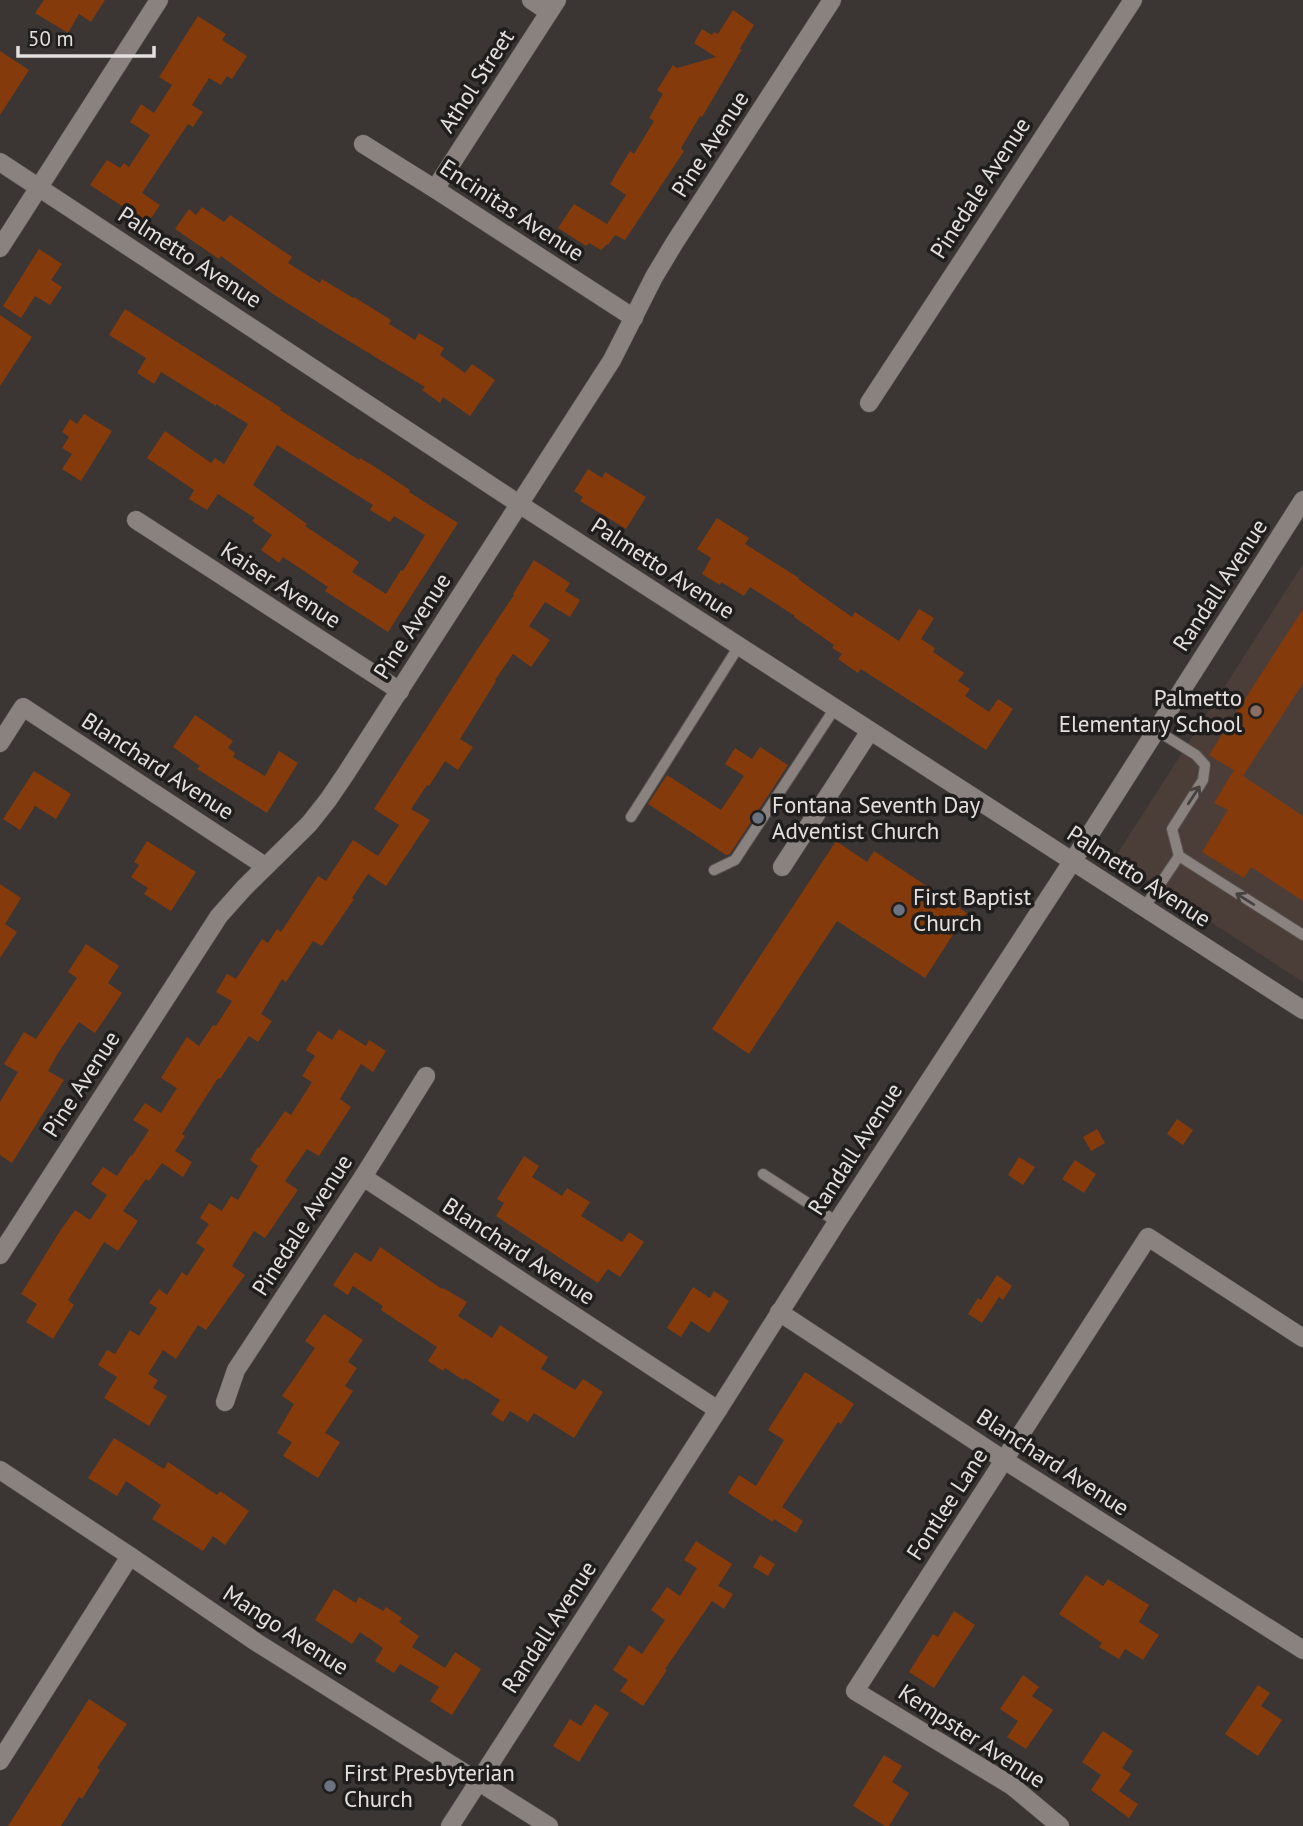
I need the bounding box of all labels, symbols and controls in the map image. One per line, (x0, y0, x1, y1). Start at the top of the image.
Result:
scale bar (18, 14, 154, 58)
street label: Athol Street (431, 23, 520, 138)
text: 50 m (28, 25, 74, 52)
street label: Pine Avenue (665, 85, 755, 202)
street label: Pinedale Avenue (923, 112, 1036, 264)
street label: Encinitas Avenue (435, 152, 590, 267)
street label: Palmetto Avenue (113, 199, 268, 314)
street label: Palmetto Avenue (586, 510, 741, 625)
street label: Randall Avenue (1166, 513, 1273, 656)
street label: Kaiser Avenue (216, 535, 347, 634)
street label: Pine Avenue (367, 567, 457, 684)
place label: Palmetto Elementary School (1059, 683, 1242, 738)
marker: Palmetto Elementary School (1248, 703, 1264, 719)
street label: Blanchard Avenue (77, 706, 240, 826)
one-way arrow (1187, 786, 1201, 806)
place label: Fontana Seventh Day Adventist Church (772, 790, 981, 845)
marker: Fontana Seventh Day Adventist Church (750, 810, 766, 826)
street label: Palmetto Avenue (1062, 818, 1217, 933)
place label: First Baptist Church (913, 882, 1031, 937)
one-way arrow (1236, 891, 1256, 905)
marker: First Baptist Church (891, 902, 907, 918)
street label: Pine Avenue (36, 1025, 126, 1142)
street label: Randall Avenue (801, 1077, 908, 1220)
street label: Pinedale Avenue (245, 1149, 358, 1301)
street label: Blanchard Avenue (438, 1191, 601, 1311)
street label: Blanchard Avenue (972, 1402, 1135, 1522)
street label: Fontlee Lane (900, 1442, 994, 1565)
street label: Randall Avenue (495, 1555, 602, 1698)
street label: Mango Avenue (218, 1578, 355, 1681)
street label: Kempster Avenue (893, 1677, 1051, 1794)
place label: First Presbyterian Church (344, 1758, 515, 1813)
marker: First Presbyterian Church (322, 1778, 338, 1794)

